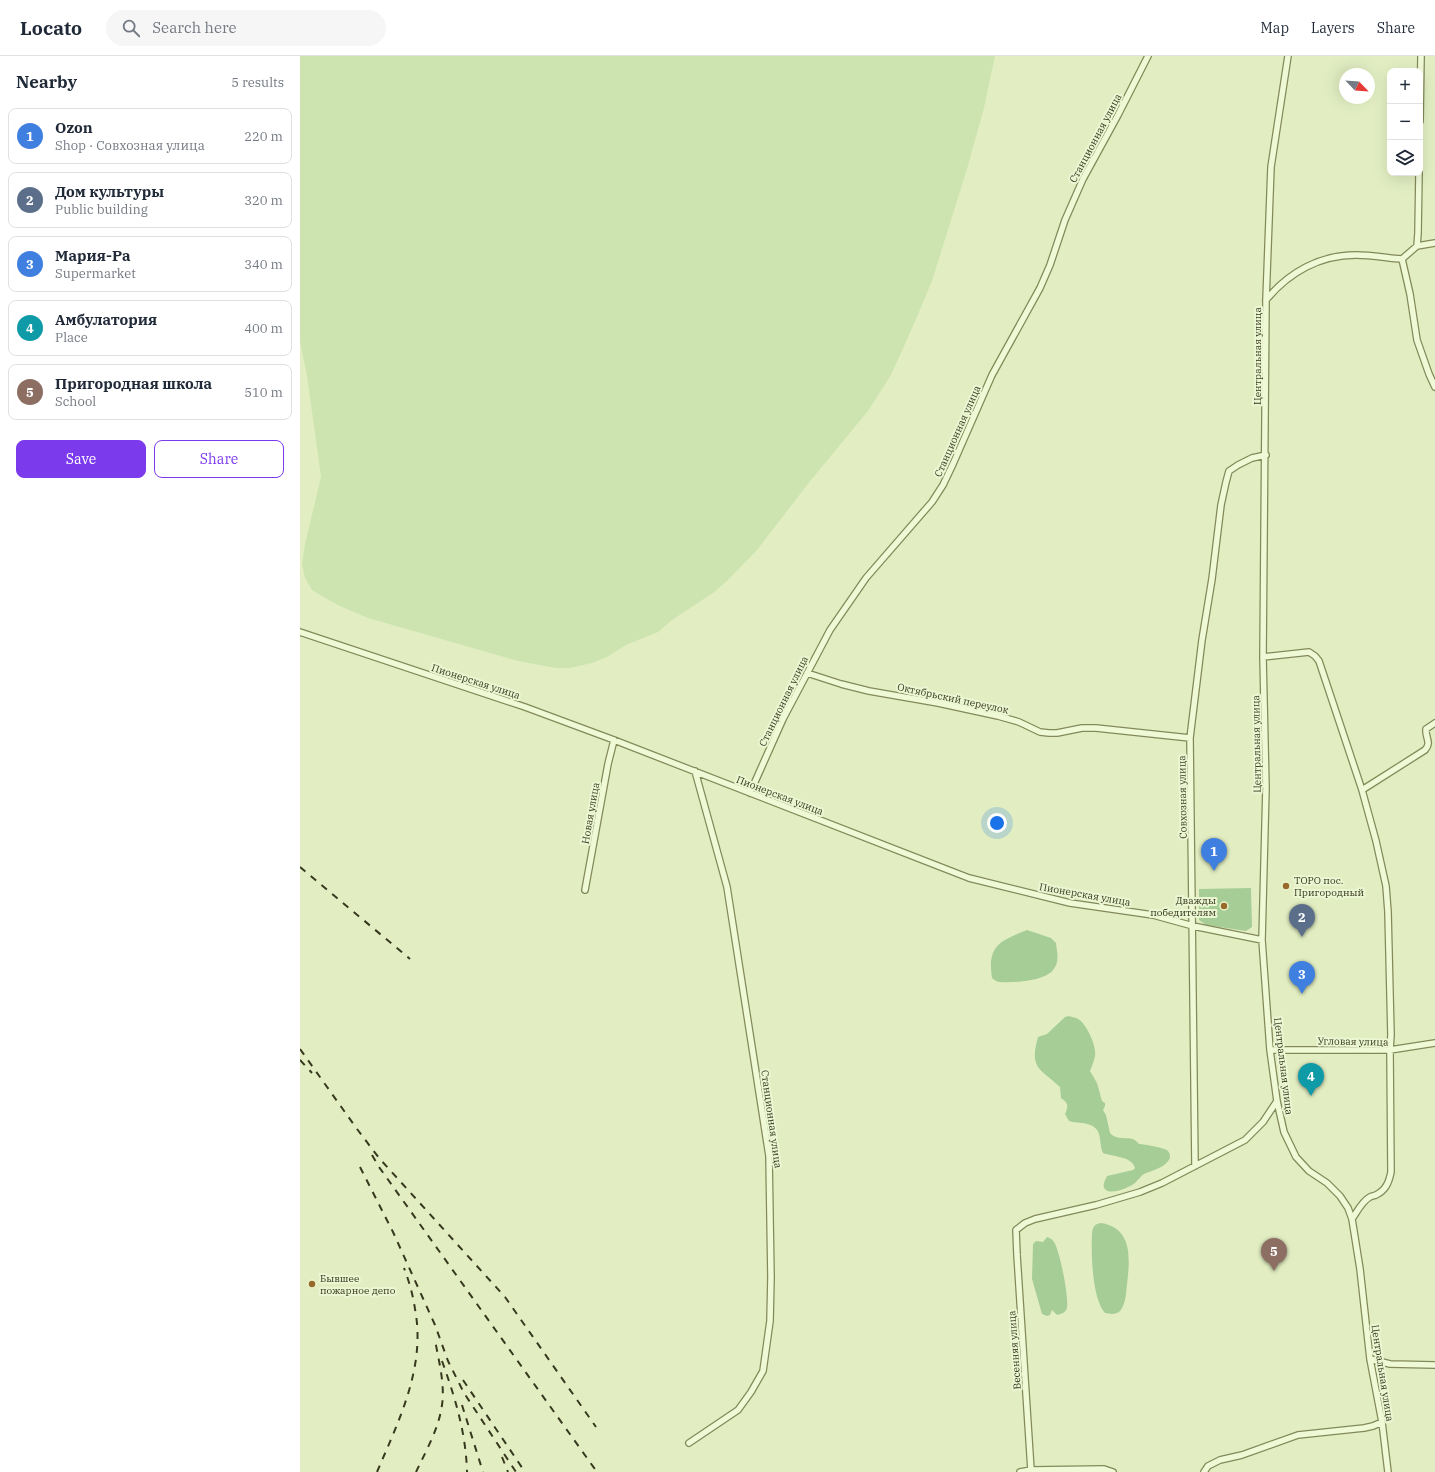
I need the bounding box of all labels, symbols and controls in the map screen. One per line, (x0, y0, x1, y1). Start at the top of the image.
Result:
search box (106, 10, 386, 46)
text: Locato (20, 16, 82, 40)
icon: search (120, 17, 142, 39)
text: Search here (152, 18, 237, 37)
text: Map (1261, 19, 1289, 37)
text: Layers (1311, 19, 1355, 37)
text: Share (1377, 19, 1415, 37)
north arrow (1339, 68, 1375, 104)
map controls (1387, 68, 1423, 176)
button: + (1387, 68, 1423, 104)
text: Nearby (16, 71, 77, 93)
text: 5 results (231, 74, 284, 91)
street label: Станционная улица (1066, 91, 1125, 185)
button: − (1387, 104, 1423, 140)
text: Ozon (55, 118, 93, 137)
text: 1 (26, 128, 34, 145)
text: 220 m (244, 128, 283, 145)
text: Shop · Совхозная улица (55, 137, 205, 154)
button: layers (1387, 140, 1423, 176)
text: Дом культуры (55, 182, 164, 201)
text: 2 (26, 192, 34, 209)
text: 320 m (244, 192, 283, 209)
text: Public building (55, 201, 148, 218)
text: Мария-Ра (55, 246, 130, 265)
text: 3 (26, 256, 34, 273)
text: 340 m (244, 256, 283, 273)
text: Supermarket (55, 265, 136, 282)
street label: Центральная улица (1251, 307, 1264, 405)
text: Амбулатория (55, 310, 157, 329)
text: 4 (26, 320, 34, 337)
text: 400 m (244, 320, 283, 337)
text: Place (55, 329, 88, 346)
text: Пригородная школа (55, 374, 212, 393)
street label: Станционная улица (931, 383, 984, 479)
text: 5 (26, 384, 34, 401)
text: 510 m (244, 384, 283, 401)
text: School (55, 393, 96, 410)
button: Save (16, 440, 146, 478)
button: Share (154, 440, 284, 478)
street label: Станционная улица (756, 653, 811, 749)
street label: Пионерская улица (430, 661, 522, 702)
street label: Октябрьский переулок (896, 680, 1010, 717)
street label: Центральная улица (1249, 694, 1264, 793)
street label: Совхозная улица (1175, 755, 1190, 839)
street label: Пионерская улица (734, 773, 826, 818)
street label: Новая улица (579, 781, 602, 845)
your location (987, 813, 1007, 833)
pin: 1 (1201, 838, 1227, 871)
place label: ТОРО пос. Пригородный (1294, 874, 1365, 899)
street label: Пионерская улица (1038, 880, 1132, 909)
marker: ТОРО пос. Пригородный (1281, 881, 1291, 891)
place label: Дважды победителям (1150, 894, 1216, 919)
marker: Дважды победителям (1219, 901, 1229, 911)
pin: 2 (1289, 904, 1315, 937)
pin: 3 (1289, 961, 1315, 994)
street label: Центральная улица (1271, 1017, 1296, 1116)
street label: Угловая улица (1317, 1034, 1389, 1049)
pin: 4 (1298, 1063, 1324, 1096)
street label: Станционная улица (758, 1069, 785, 1170)
pin: 5 (1261, 1238, 1287, 1271)
place label: Бывшее пожарное депо (320, 1272, 396, 1297)
marker: Бывшее пожарное депо (307, 1279, 317, 1289)
street label: Весенняя улица (1005, 1309, 1024, 1390)
street label: Центральная улица (1368, 1324, 1397, 1423)

